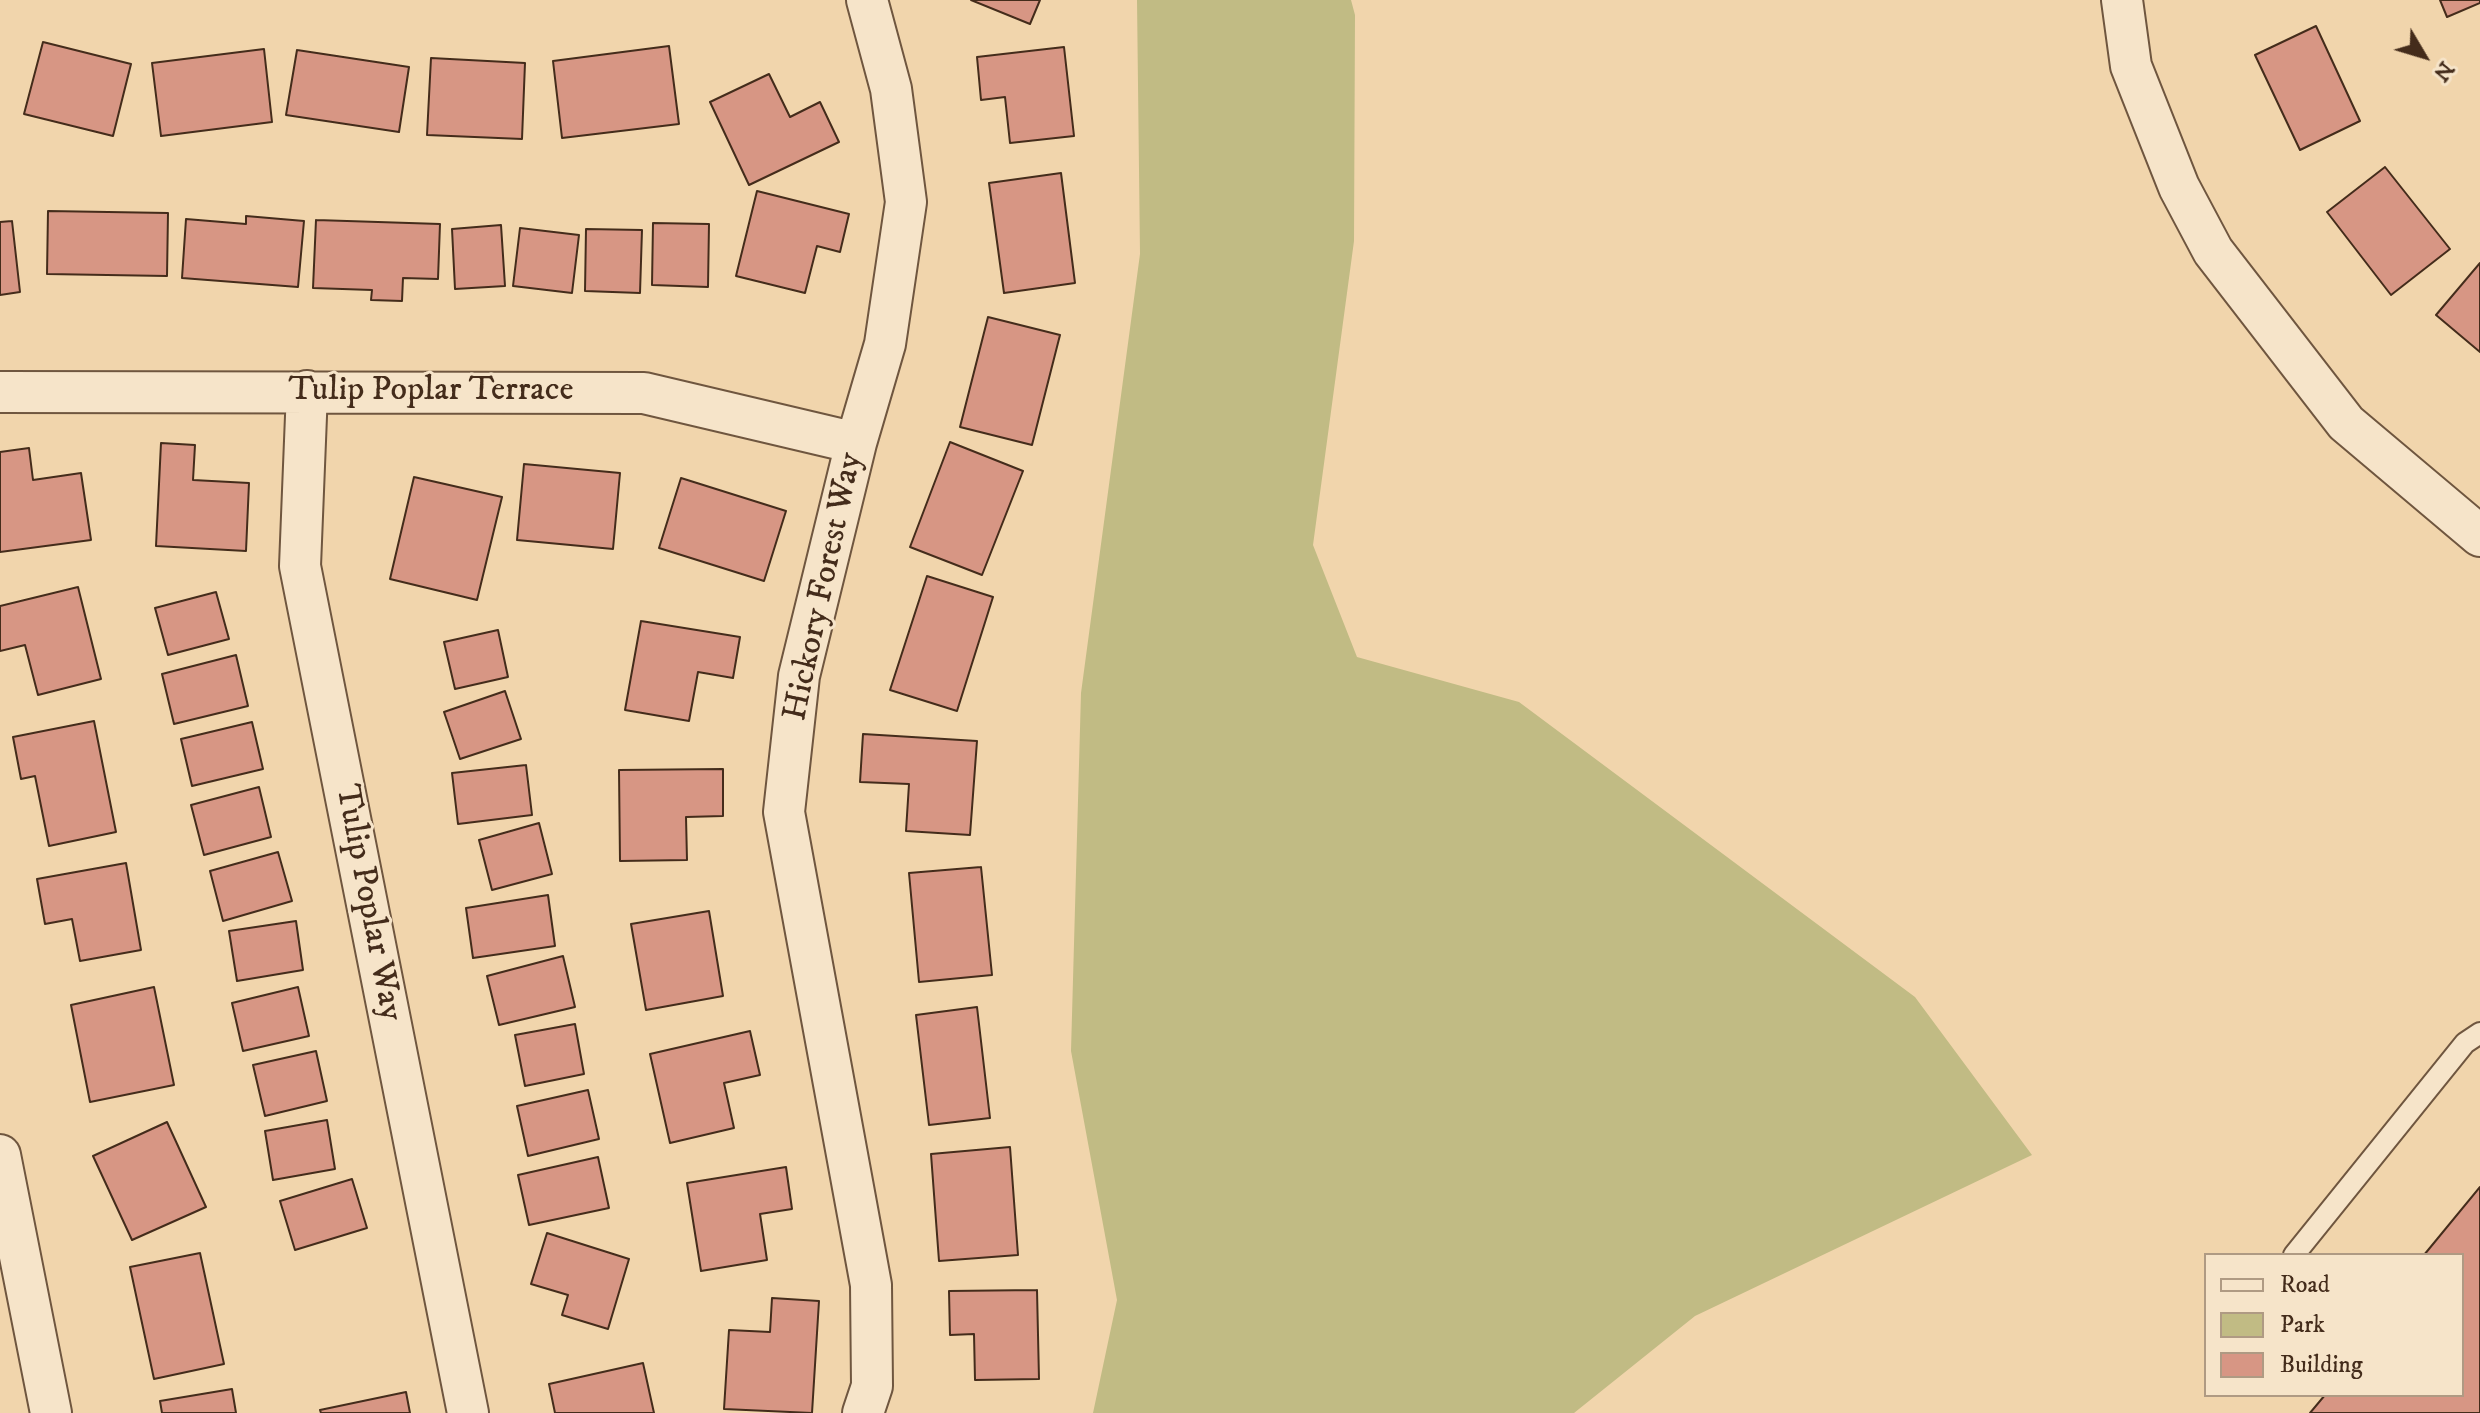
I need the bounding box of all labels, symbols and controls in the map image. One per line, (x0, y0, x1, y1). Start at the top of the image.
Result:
north arrow (2384, 16, 2464, 96)
text: N (2427, 56, 2460, 87)
street label: Tulip Poplar Terrace (289, 372, 573, 412)
street label: Hickory Forest Way (777, 449, 873, 725)
street label: Tulip Poplar Way (324, 781, 410, 1025)
legend (2204, 1253, 2464, 1397)
text: Road (2280, 1270, 2330, 1300)
text: Park (2280, 1310, 2325, 1340)
text: Building (2280, 1350, 2363, 1380)

